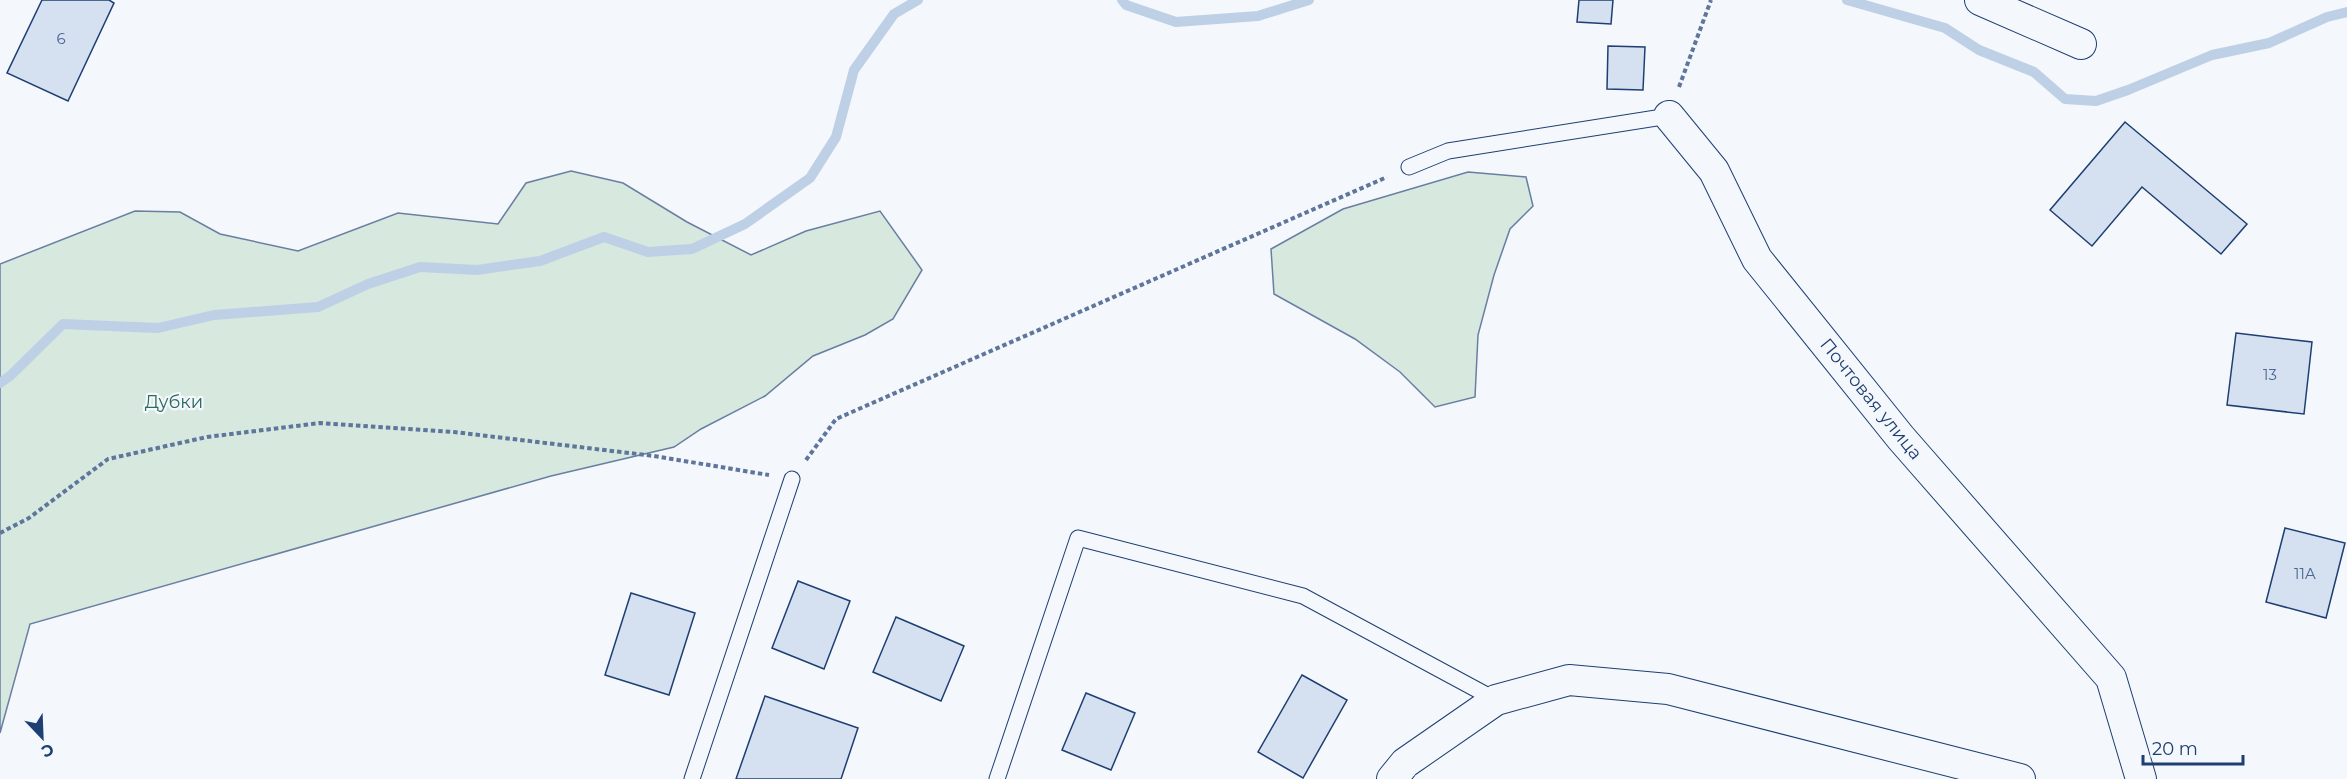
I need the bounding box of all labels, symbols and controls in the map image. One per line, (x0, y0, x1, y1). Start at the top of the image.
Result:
house number: 6 (56, 29, 66, 48)
street label: Почтовая улица (1815, 334, 1927, 464)
house number: 13 (2263, 365, 2277, 384)
park label: Дубки (145, 391, 203, 413)
house number: 11А (2294, 564, 2316, 583)
north arrow (12, 707, 72, 767)
scale bar (2143, 728, 2244, 766)
text: 20 m (2152, 738, 2198, 760)
text: С (38, 739, 57, 762)

